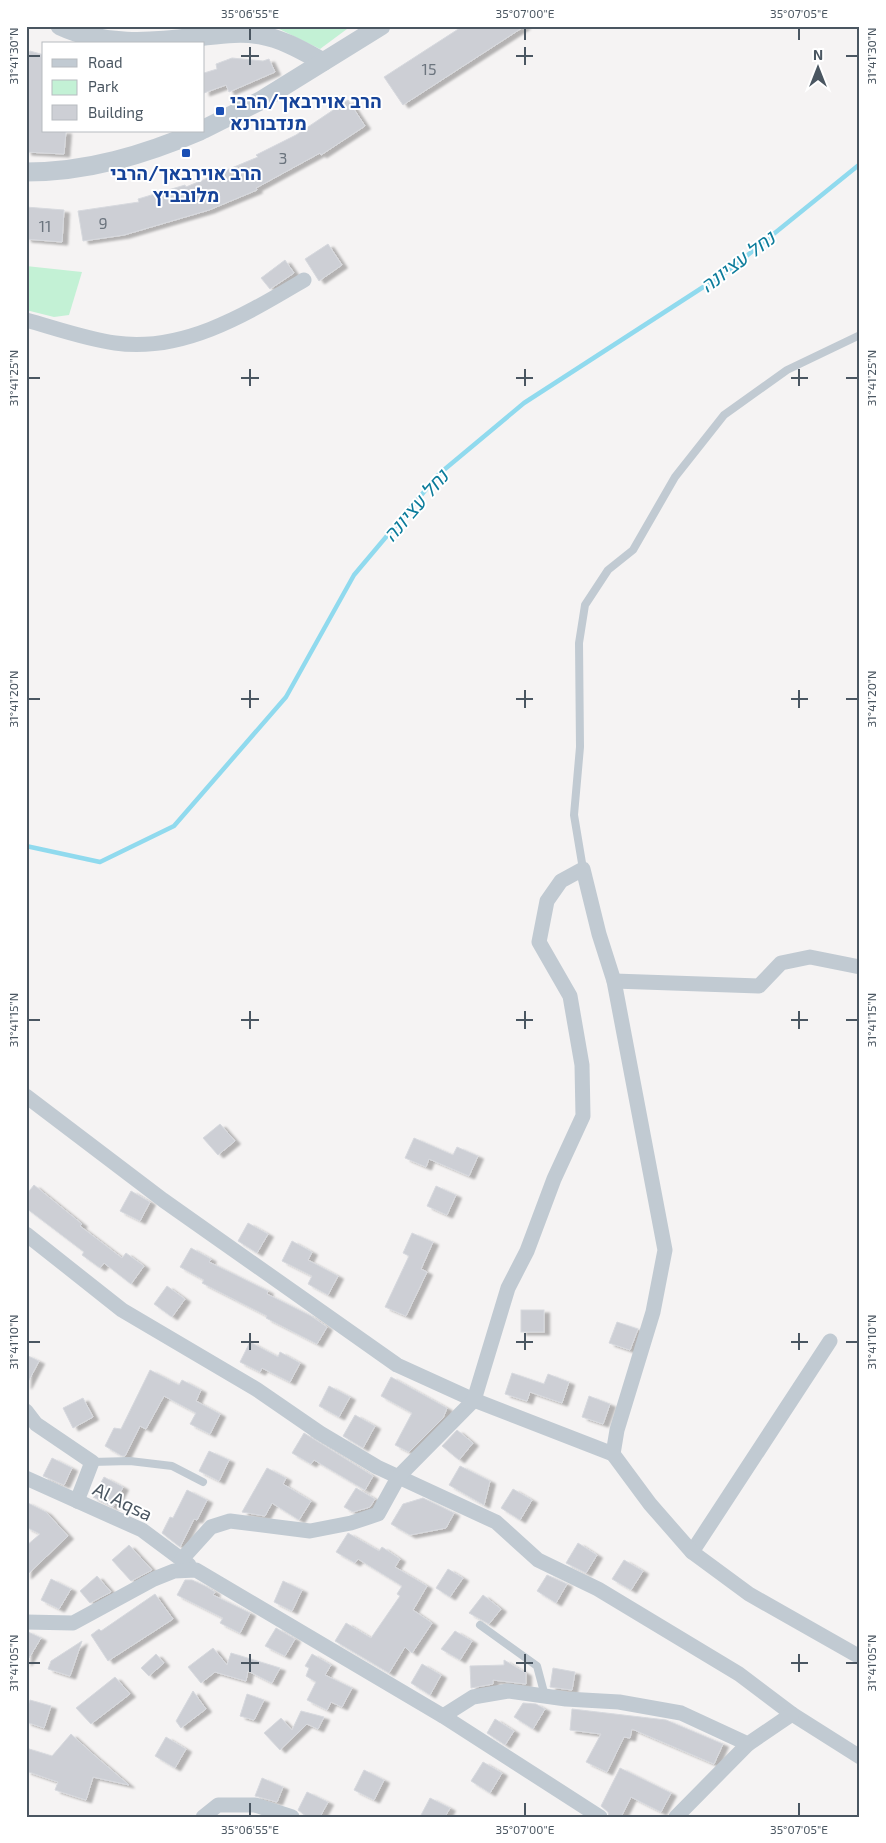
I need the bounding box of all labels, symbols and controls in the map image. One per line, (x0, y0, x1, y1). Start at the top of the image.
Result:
text: 35°06'55"E (221, 6, 279, 20)
text: 35°07'00"E (496, 6, 555, 20)
text: 35°07'05"E (770, 6, 828, 20)
text: 31°41'30"N (6, 27, 20, 85)
text: 31°41'30"N (864, 27, 878, 85)
legend (42, 42, 205, 132)
north arrow (794, 42, 844, 92)
text: N (813, 46, 823, 63)
text: Road (88, 53, 123, 71)
house number: 15 (422, 59, 436, 78)
text: Park (88, 77, 119, 95)
place label: הרב אוירבאך/הרבי מנדבורנא (230, 89, 382, 134)
text: Building (88, 103, 144, 121)
marker: הרב אוירבאך/הרבי מנדבורנא (214, 105, 226, 117)
marker: הרב אוירבאך/הרבי מלובביץ (180, 147, 192, 159)
house number: 3 (279, 148, 287, 167)
place label: הרב אוירבאך/הרבי מלובביץ (110, 161, 262, 206)
house number: 9 (98, 213, 108, 232)
house number: 11 (39, 216, 51, 235)
water label: נחל עציונה (695, 224, 781, 297)
text: 31°41'25"N (6, 350, 20, 406)
text: 31°41'25"N (864, 350, 878, 406)
water label: נחל עציונה (377, 463, 454, 546)
text: 31°41'20"N (6, 670, 20, 728)
text: 31°41'20"N (864, 670, 878, 728)
text: 31°41'15"N (6, 993, 20, 1047)
text: 31°41'15"N (864, 993, 878, 1047)
text: 31°41'10"N (6, 1314, 20, 1370)
text: 31°41'10"N (864, 1314, 878, 1370)
street label: Al Aqsa (89, 1477, 157, 1525)
text: 31°41'05"N (6, 1635, 20, 1691)
text: 31°41'05"N (864, 1635, 878, 1691)
text: 35°06'55"E (221, 1822, 279, 1836)
text: 35°07'00"E (496, 1822, 555, 1836)
text: 35°07'05"E (770, 1822, 828, 1836)

